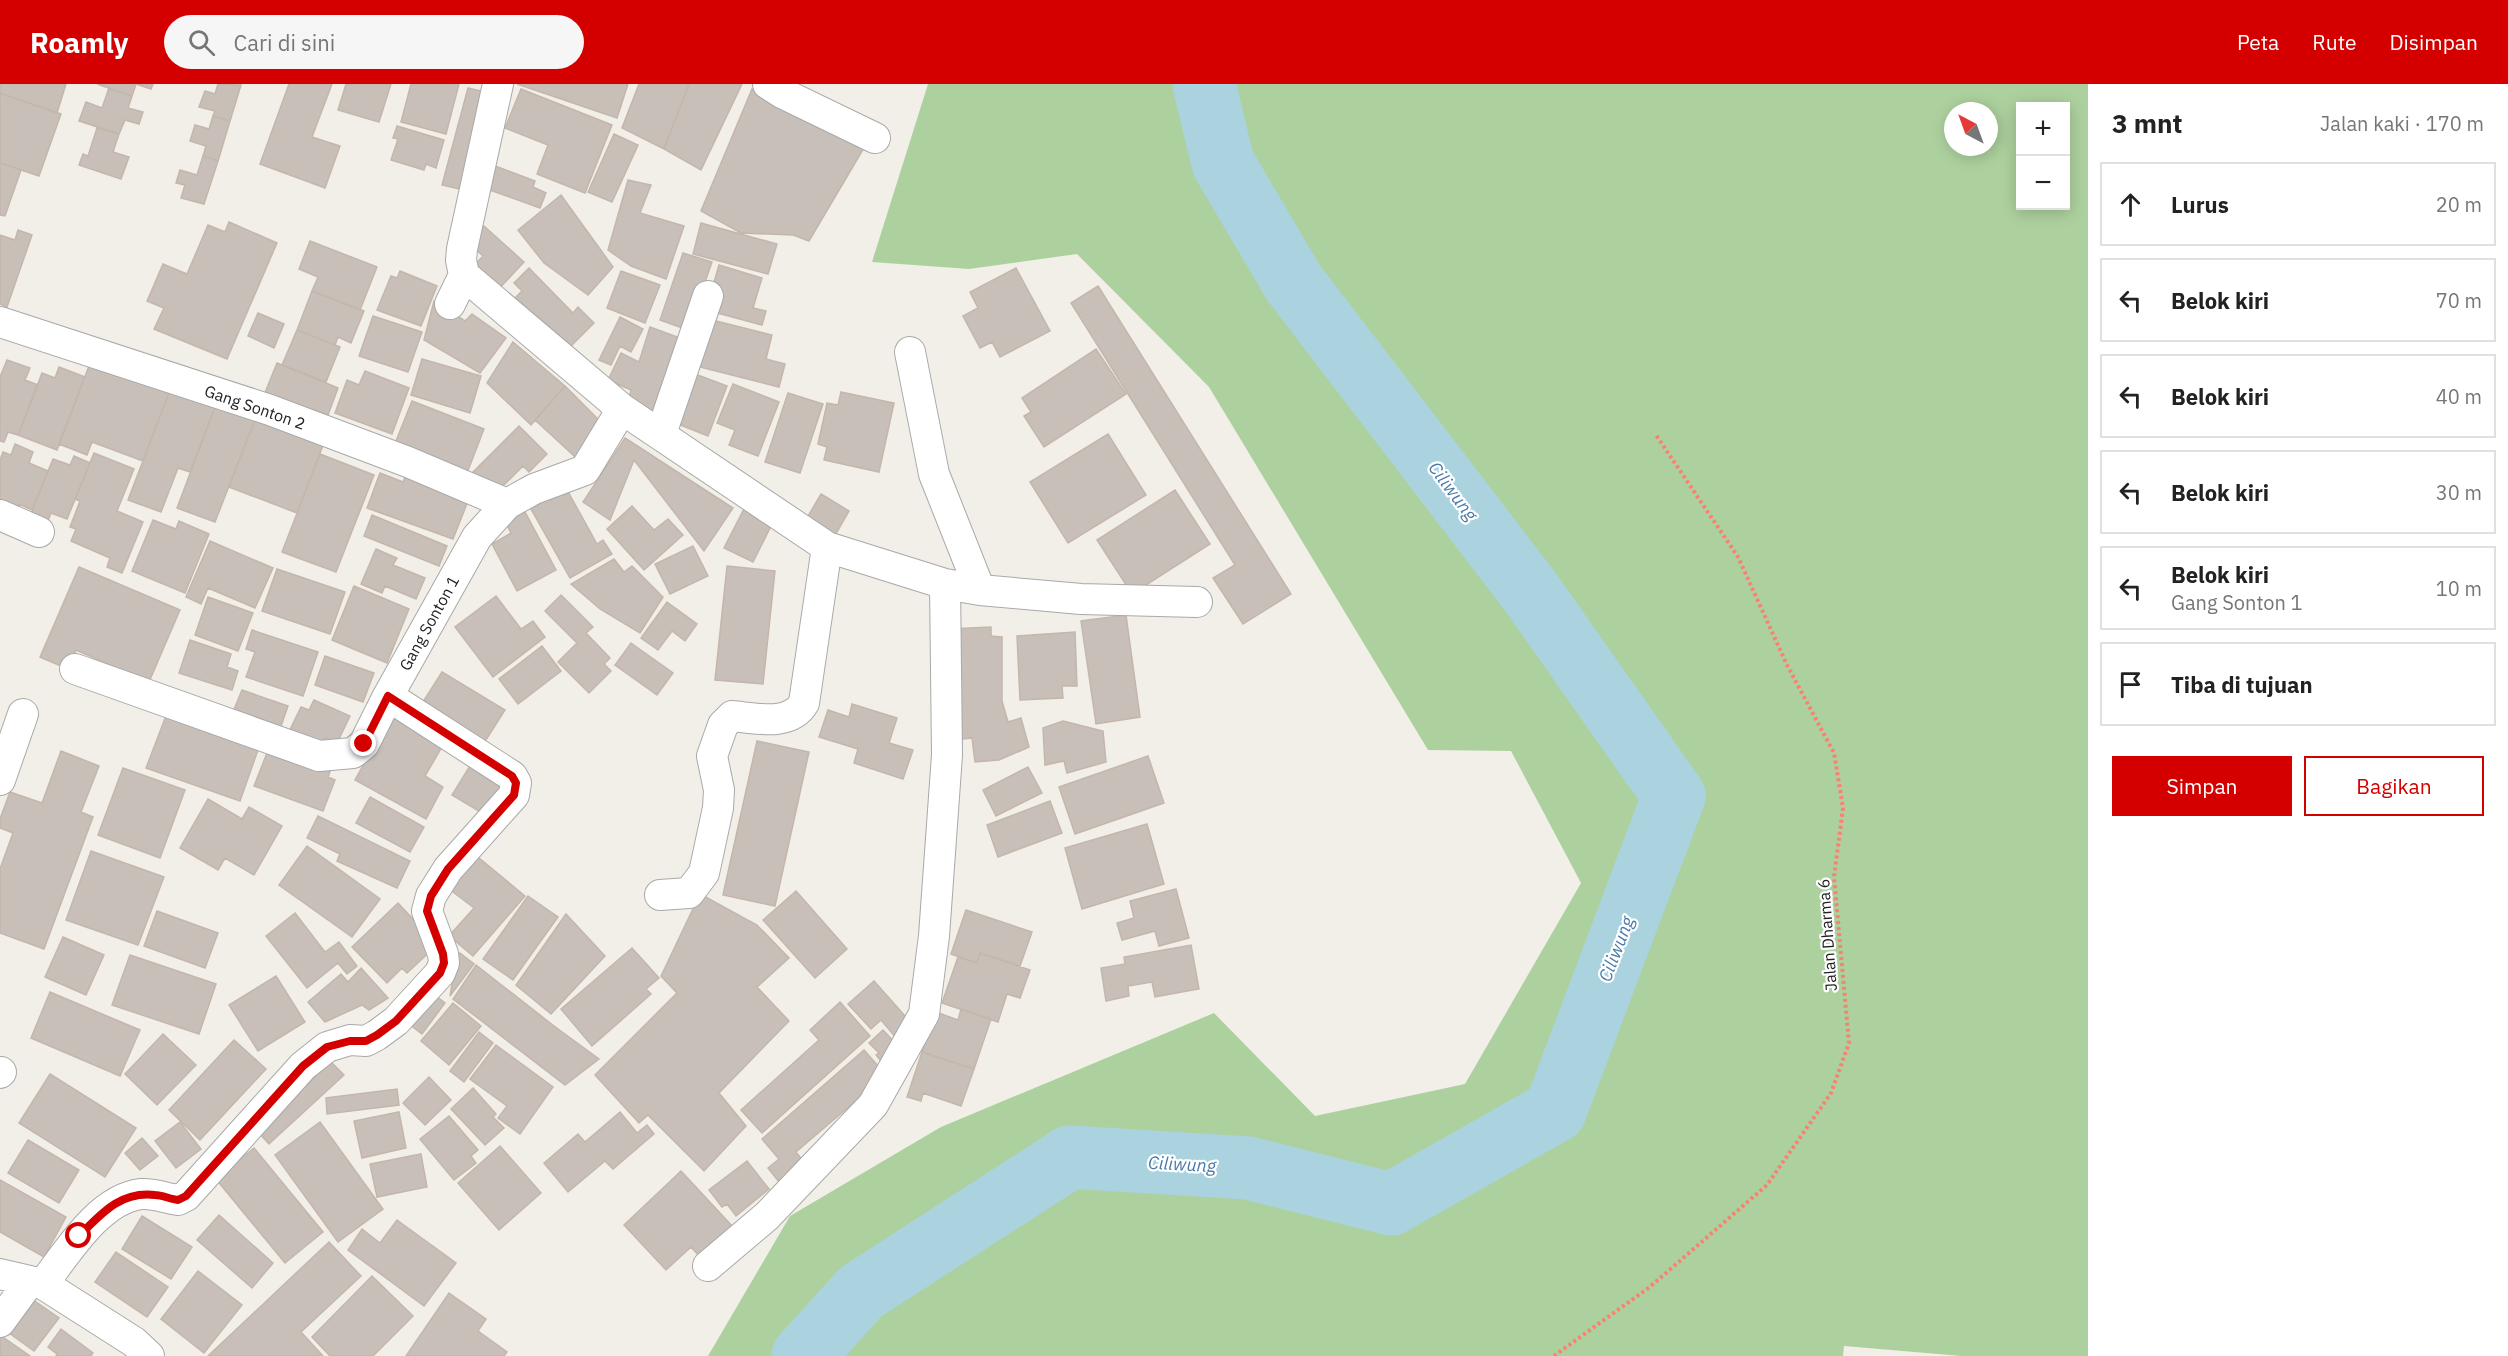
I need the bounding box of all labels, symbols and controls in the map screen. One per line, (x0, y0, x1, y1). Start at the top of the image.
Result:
search box (164, 15, 584, 69)
text: Roamly (30, 24, 128, 61)
icon: search (185, 26, 218, 59)
text: Cari di sini (233, 28, 335, 57)
text: Peta (2237, 28, 2279, 56)
text: Rute (2312, 28, 2357, 56)
text: Disimpan (2390, 28, 2478, 56)
north arrow (1944, 102, 1998, 156)
map controls (2016, 102, 2070, 210)
button: + (2016, 102, 2070, 156)
text: 3 mnt (2112, 106, 2182, 140)
text: Jalan kaki · 170 m (2320, 110, 2484, 137)
button: − (2016, 156, 2070, 210)
icon: ahead (2114, 188, 2147, 221)
text: Lurus (2171, 190, 2229, 219)
text: 20 m (2436, 191, 2482, 218)
icon: left (2114, 284, 2147, 317)
text: Belok kiri (2171, 286, 2269, 315)
text: 70 m (2436, 287, 2482, 314)
street label: Gang Sonton 2 (202, 380, 308, 434)
icon: left (2114, 380, 2147, 413)
text: Belok kiri (2171, 382, 2269, 411)
text: 40 m (2436, 383, 2482, 410)
water label: Ciliwung (1423, 457, 1483, 526)
icon: left (2114, 476, 2147, 509)
text: Belok kiri (2171, 478, 2269, 507)
text: 30 m (2436, 479, 2482, 506)
text: Belok kiri (2171, 560, 2269, 589)
street label: Gang Sonton 1 (395, 572, 463, 674)
icon: left (2114, 572, 2147, 605)
text: 10 m (2436, 575, 2482, 602)
text: Gang Sonton 1 (2171, 589, 2303, 616)
icon: arrive (2114, 668, 2147, 701)
text: Tiba di tujuan (2171, 670, 2313, 699)
route end (350, 730, 376, 756)
button: Simpan (2112, 756, 2292, 816)
button: Bagikan (2304, 756, 2484, 816)
street label: Jalan Dharma 6 (1813, 878, 1841, 992)
water label: Ciliwung (1593, 912, 1639, 985)
water label: Ciliwung (1148, 1151, 1217, 1177)
route start (65, 1222, 91, 1248)

